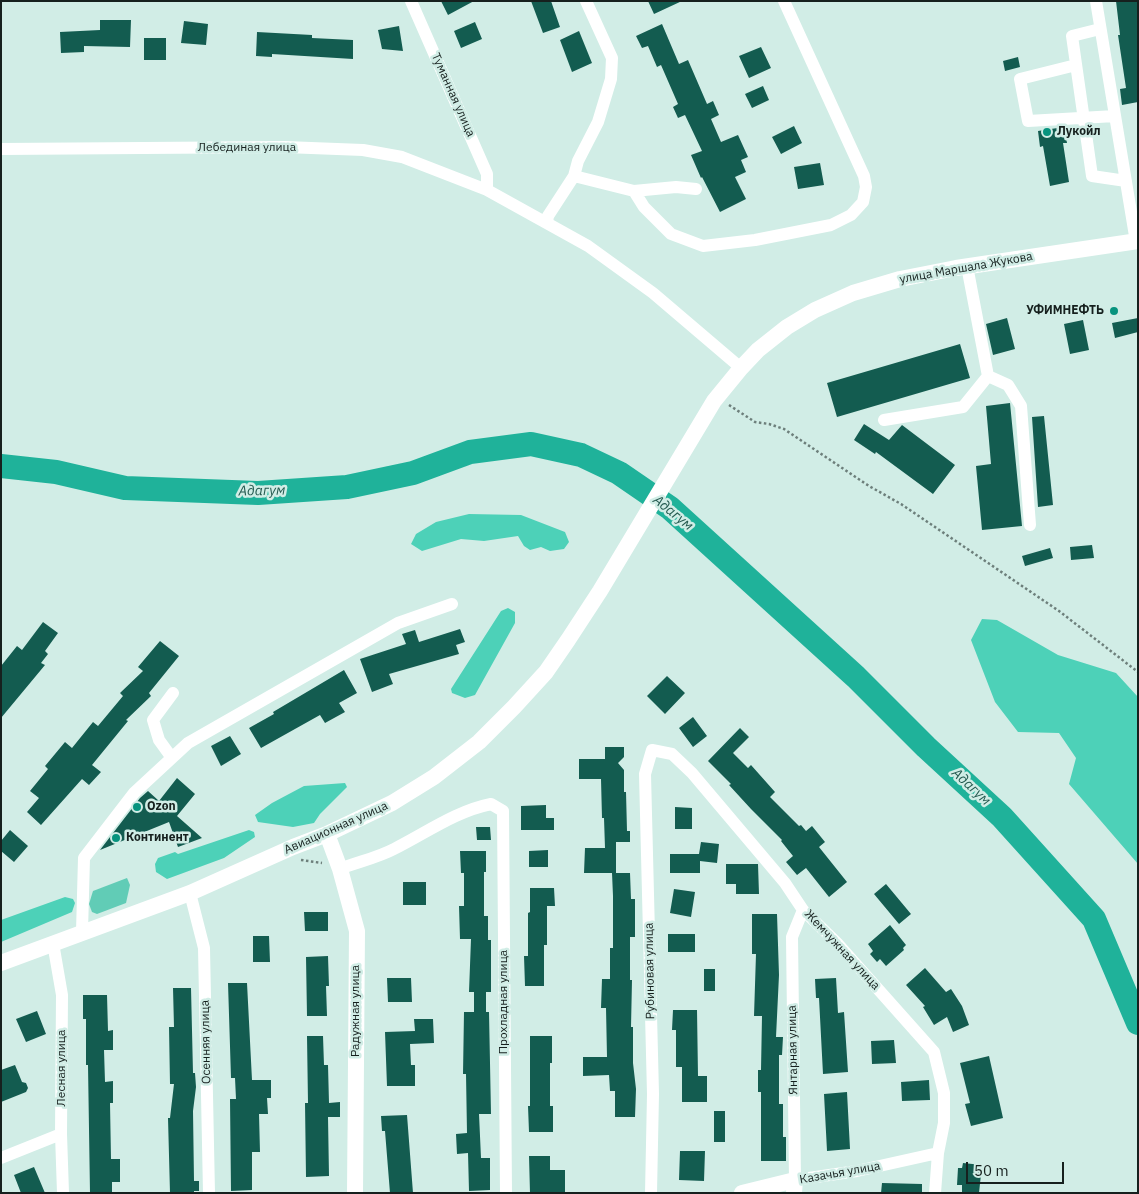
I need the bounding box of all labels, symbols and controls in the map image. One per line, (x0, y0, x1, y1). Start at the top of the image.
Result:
street label: Туманная улица (428, 51, 478, 139)
place label: Лукойл (1057, 125, 1101, 139)
marker: Лукойл (1041, 126, 1053, 138)
street label: Лебединая улица (198, 141, 296, 155)
street label: улица Маршала Жукова (898, 249, 1034, 287)
place label: УФИМНЕФТЬ (1026, 304, 1104, 318)
marker: УФИМНЕФТЬ (1108, 305, 1120, 317)
water label: Адагум (238, 482, 286, 500)
water label: Адагум (649, 492, 697, 534)
water label: Адагум (948, 765, 994, 809)
street label: Авиационная улица (282, 799, 390, 857)
place label: Ozon (147, 800, 176, 814)
marker: Ozon (131, 801, 143, 813)
place label: Континент (126, 831, 189, 845)
marker: Континент (110, 832, 122, 844)
street label: Жемчужная улица (801, 907, 883, 993)
street label: Рубиновая улица (642, 923, 658, 1019)
street label: Прохладная улица (497, 950, 511, 1054)
street label: Радужная улица (349, 965, 363, 1057)
street label: Осенняя улица (198, 1000, 214, 1084)
street label: Янтарная улица (785, 1005, 801, 1095)
street label: Лесная улица (55, 1030, 69, 1106)
scale bar (969, 1152, 1066, 1184)
street label: Казачья улица (799, 1159, 881, 1187)
text: 50 m (974, 1161, 1009, 1180)

